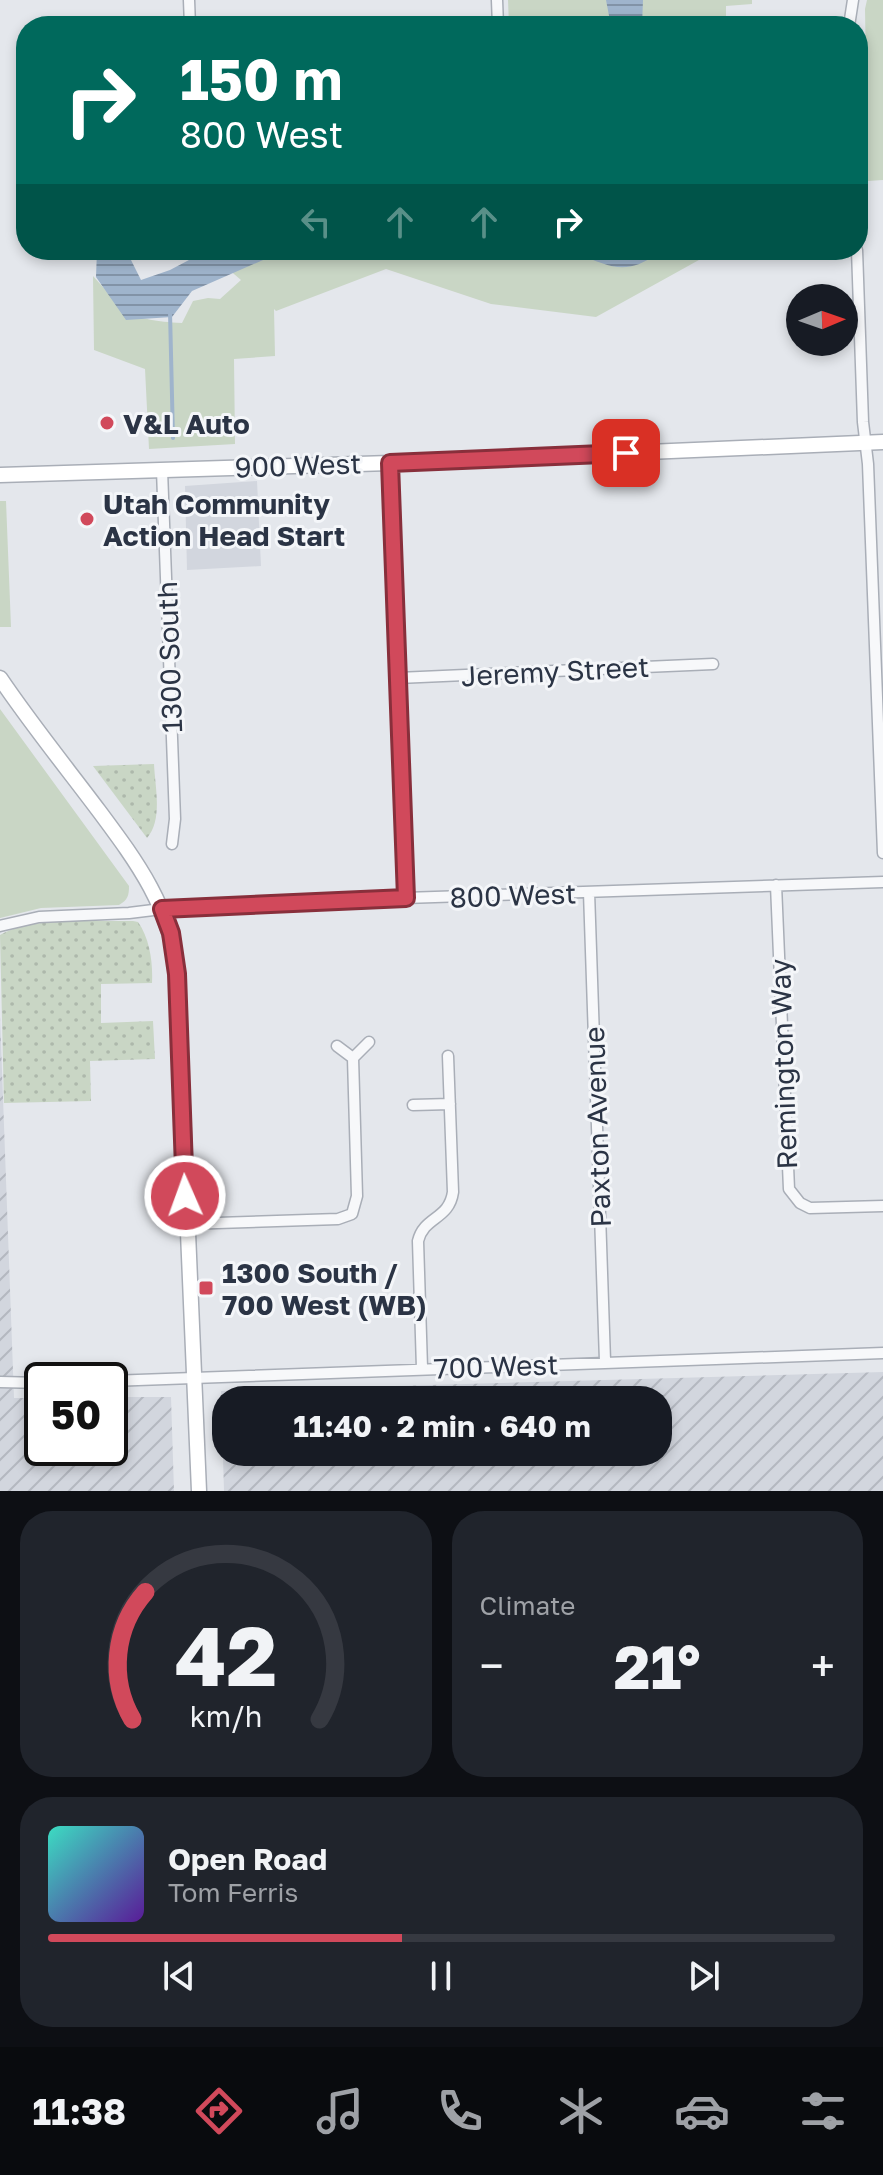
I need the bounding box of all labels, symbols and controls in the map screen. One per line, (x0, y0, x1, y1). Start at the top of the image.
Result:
text: 150 m (180, 45, 342, 112)
icon: right (48, 48, 152, 152)
text: 800 West (180, 113, 343, 156)
icon: left (294, 200, 338, 244)
icon: ahead (378, 200, 422, 244)
icon: ahead (462, 200, 506, 244)
icon: right (546, 200, 590, 244)
north arrow (786, 284, 858, 356)
map controls (786, 284, 858, 356)
place label: V&L Auto (123, 407, 250, 440)
marker: V&L Auto (98, 414, 116, 432)
pin (592, 419, 660, 487)
icon: arrive (604, 431, 648, 475)
street label: 900 West (234, 446, 362, 484)
place label: Utah Community Action Head Start (103, 487, 345, 552)
marker: Utah Community Action Head Start (78, 510, 96, 528)
street label: 1300 South (150, 581, 188, 733)
street label: Jeremy Street (460, 650, 650, 692)
street label: 800 West (449, 876, 577, 914)
street label: Remington Way (763, 958, 803, 1170)
street label: Paxton Avenue (577, 1026, 617, 1228)
position arrow (143, 1154, 227, 1238)
place label: 1300 South / 700 West (WB) (222, 1256, 427, 1321)
marker: 1300 South / 700 West (WB) (197, 1279, 215, 1297)
street label: 700 West (433, 1347, 559, 1385)
speed limit sign: 50 (24, 1362, 128, 1466)
text: 11:40 · 2 min · 640 m (293, 1408, 591, 1444)
text: Climate (480, 1590, 575, 1621)
text: 42 (174, 1604, 277, 1704)
text: 21° (614, 1630, 701, 1702)
text: − (480, 1639, 504, 1692)
text: + (811, 1639, 835, 1692)
text: km/h (189, 1699, 262, 1733)
text: Open Road (168, 1841, 327, 1877)
text: Tom Ferris (168, 1877, 298, 1908)
icon: previous (157, 1954, 201, 1998)
icon: pause (419, 1954, 463, 1998)
icon: next (682, 1954, 726, 1998)
icon: directions (191, 2083, 247, 2139)
icon: music (312, 2083, 368, 2139)
icon: phone (432, 2083, 488, 2139)
icon: climate (553, 2083, 609, 2139)
icon: car (674, 2083, 730, 2139)
icon: filters (795, 2083, 851, 2139)
text: 11:38 (32, 2090, 126, 2133)

